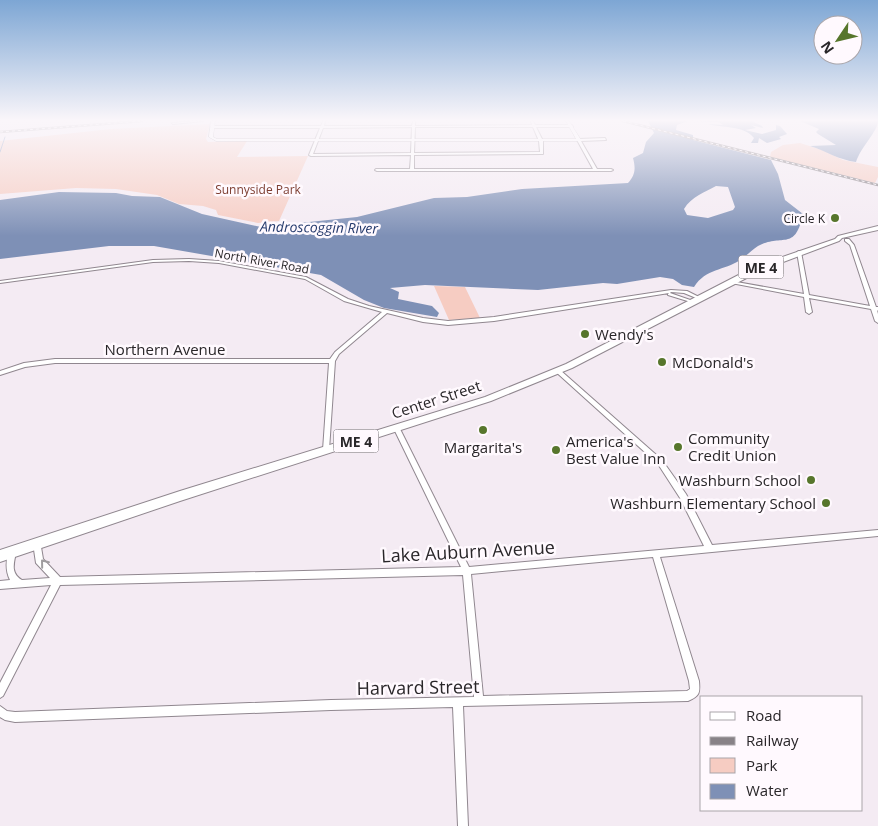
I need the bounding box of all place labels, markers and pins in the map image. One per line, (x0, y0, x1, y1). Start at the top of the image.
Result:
place label: Circle K (784, 210, 826, 227)
marker: Circle K (829, 212, 841, 224)
place label: Wendy's (595, 324, 654, 344)
marker: Wendy's (579, 328, 591, 340)
place label: McDonald's (672, 352, 754, 372)
marker: McDonald's (656, 356, 668, 368)
marker: Margarita's (477, 424, 489, 436)
place label: Community Credit Union (688, 428, 776, 465)
place label: America's Best Value Inn (566, 431, 666, 468)
place label: Margarita's (444, 437, 522, 457)
marker: Community Credit Union (672, 441, 684, 453)
marker: America's Best Value Inn (550, 444, 562, 456)
place label: Washburn School (678, 470, 801, 490)
marker: Washburn School (805, 474, 817, 486)
place label: Washburn Elementary School (610, 493, 816, 513)
marker: Washburn Elementary School (820, 497, 832, 509)

